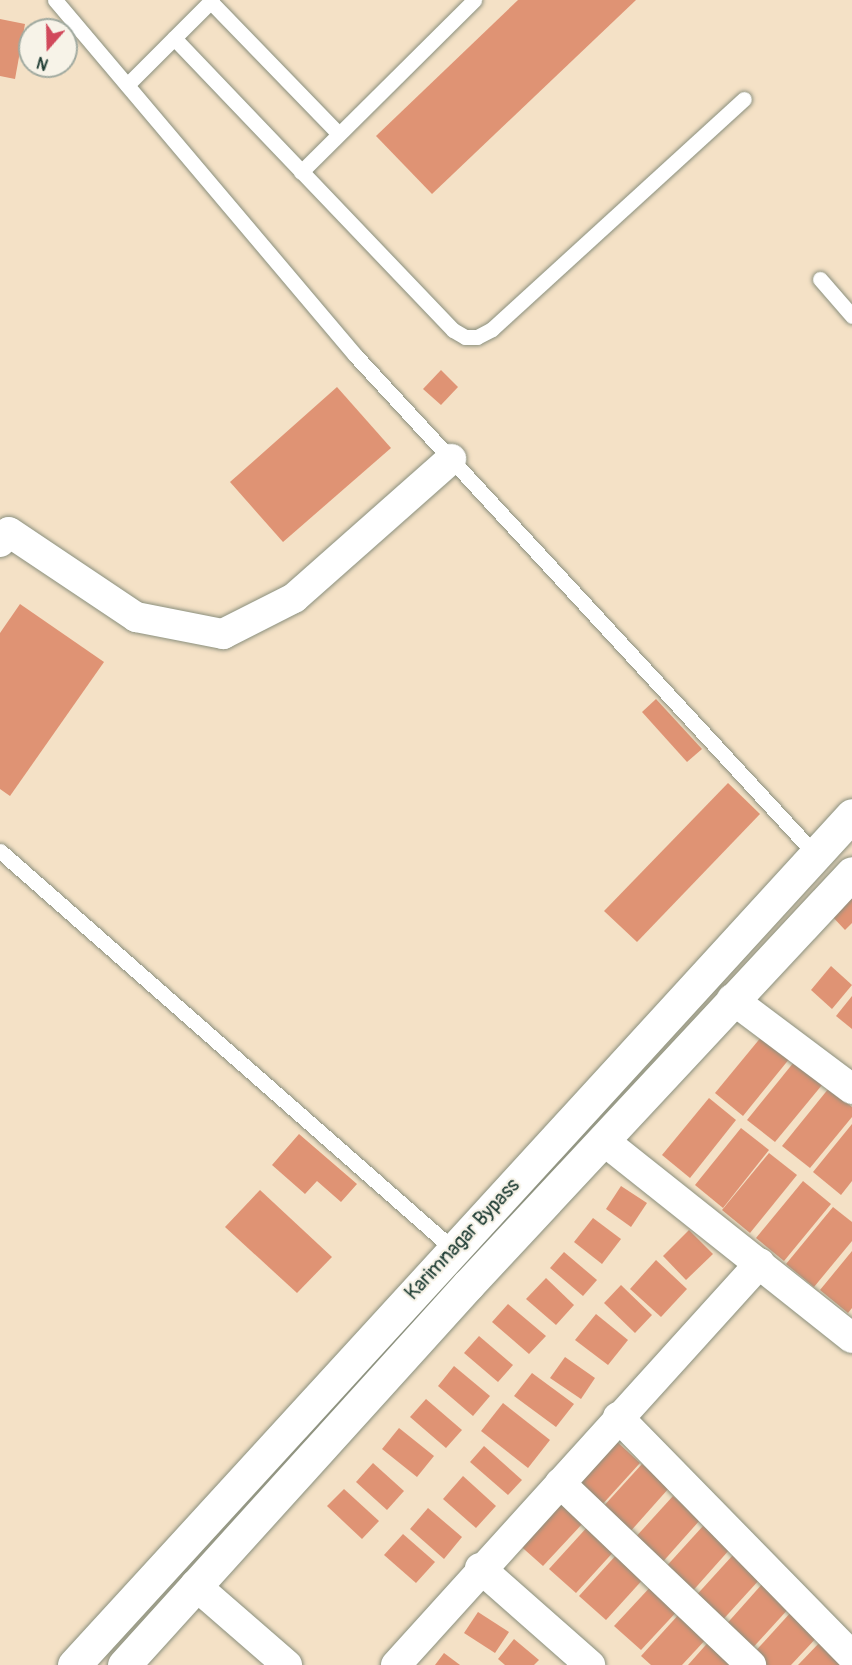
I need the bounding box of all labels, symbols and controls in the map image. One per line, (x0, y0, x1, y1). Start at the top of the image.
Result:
north arrow (18, 18, 78, 78)
text: N (34, 52, 51, 74)
street label: Karimnagar Bypass (400, 1173, 524, 1305)

